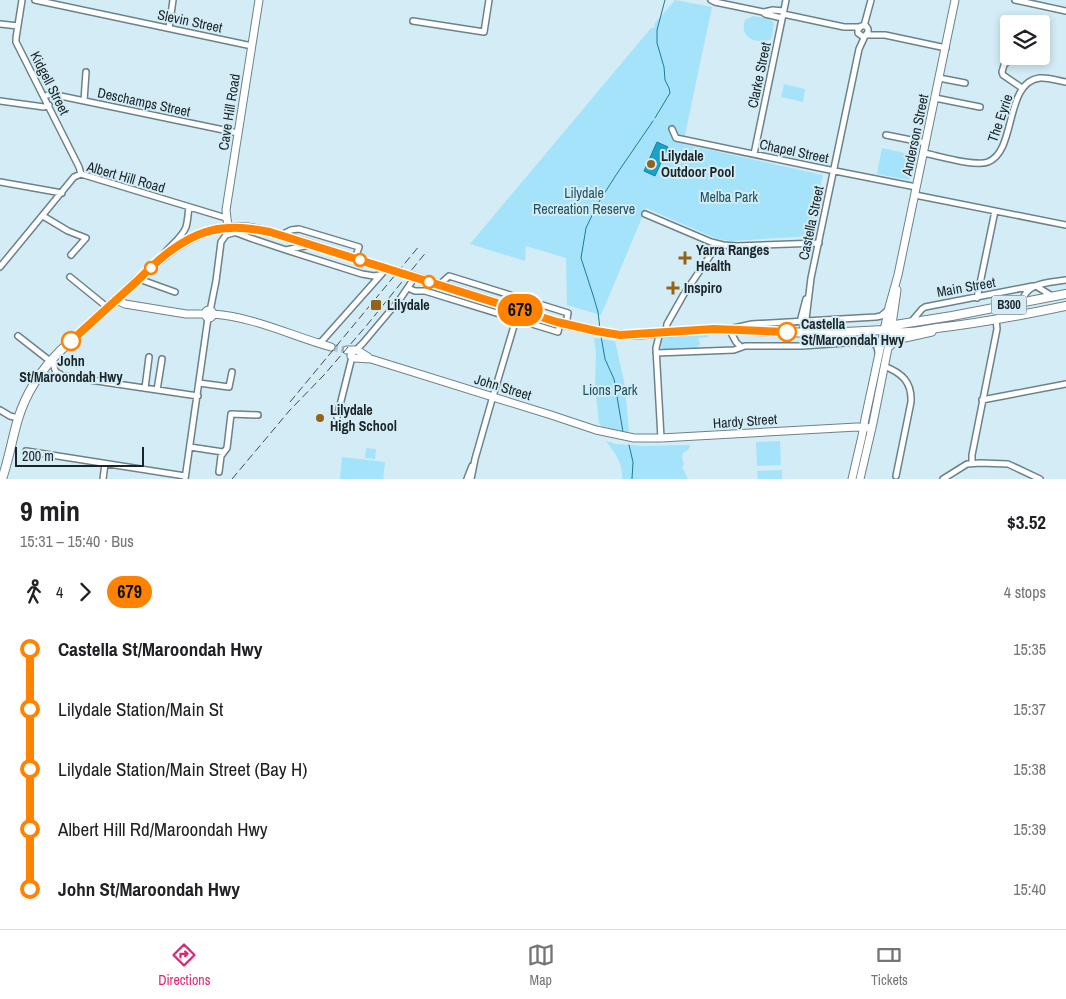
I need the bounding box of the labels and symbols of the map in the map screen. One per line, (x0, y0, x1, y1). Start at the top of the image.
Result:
street label: Slevin Street (156, 5, 224, 37)
street label: Clarke Street (743, 40, 775, 110)
street label: Kidgell Street (26, 48, 74, 118)
street label: Cave Hill Road (214, 72, 244, 152)
street label: Deschamps Street (96, 83, 192, 121)
street label: The Eyrie (983, 92, 1017, 144)
street label: Anderson Street (897, 93, 932, 178)
street label: Chapel Street (758, 135, 830, 167)
place label: Lilydale Outdoor Pool (661, 147, 734, 181)
street label: Albert Hill Road (84, 157, 167, 197)
marker: Lilydale Outdoor Pool (645, 158, 657, 170)
park label: Lilydale Recreation Reserve (533, 184, 635, 218)
street label: Castella Street (794, 184, 828, 262)
park label: Melba Park (700, 188, 758, 206)
place label: Yarra Ranges Health (696, 241, 769, 275)
marker: Yarra Ranges Health (678, 251, 692, 265)
unlabelled marker (353, 253, 367, 267)
unlabelled marker (144, 261, 158, 275)
street label: Main Street (935, 273, 997, 301)
unlabelled marker (422, 275, 436, 289)
place label: Inspiro (684, 279, 722, 297)
marker: Inspiro (666, 281, 680, 295)
line badge: 679 (491, 294, 549, 326)
place label: Lilydale (387, 296, 430, 314)
road number: B300 (992, 296, 1026, 314)
marker: Lilydale (369, 298, 383, 312)
place label: Castella St/Maroondah Hwy (801, 315, 905, 349)
marker: Castella St/Maroondah Hwy (777, 322, 797, 342)
marker: John St/Maroondah Hwy (61, 331, 81, 351)
place label: John St/Maroondah Hwy (19, 352, 123, 386)
street label: John Street (472, 370, 534, 404)
park label: Lions Park (583, 381, 638, 399)
place label: Lilydale High School (330, 401, 397, 435)
street label: Hardy Street (712, 410, 778, 432)
marker: Lilydale High School (314, 412, 326, 424)
scale bar (15, 444, 144, 467)

